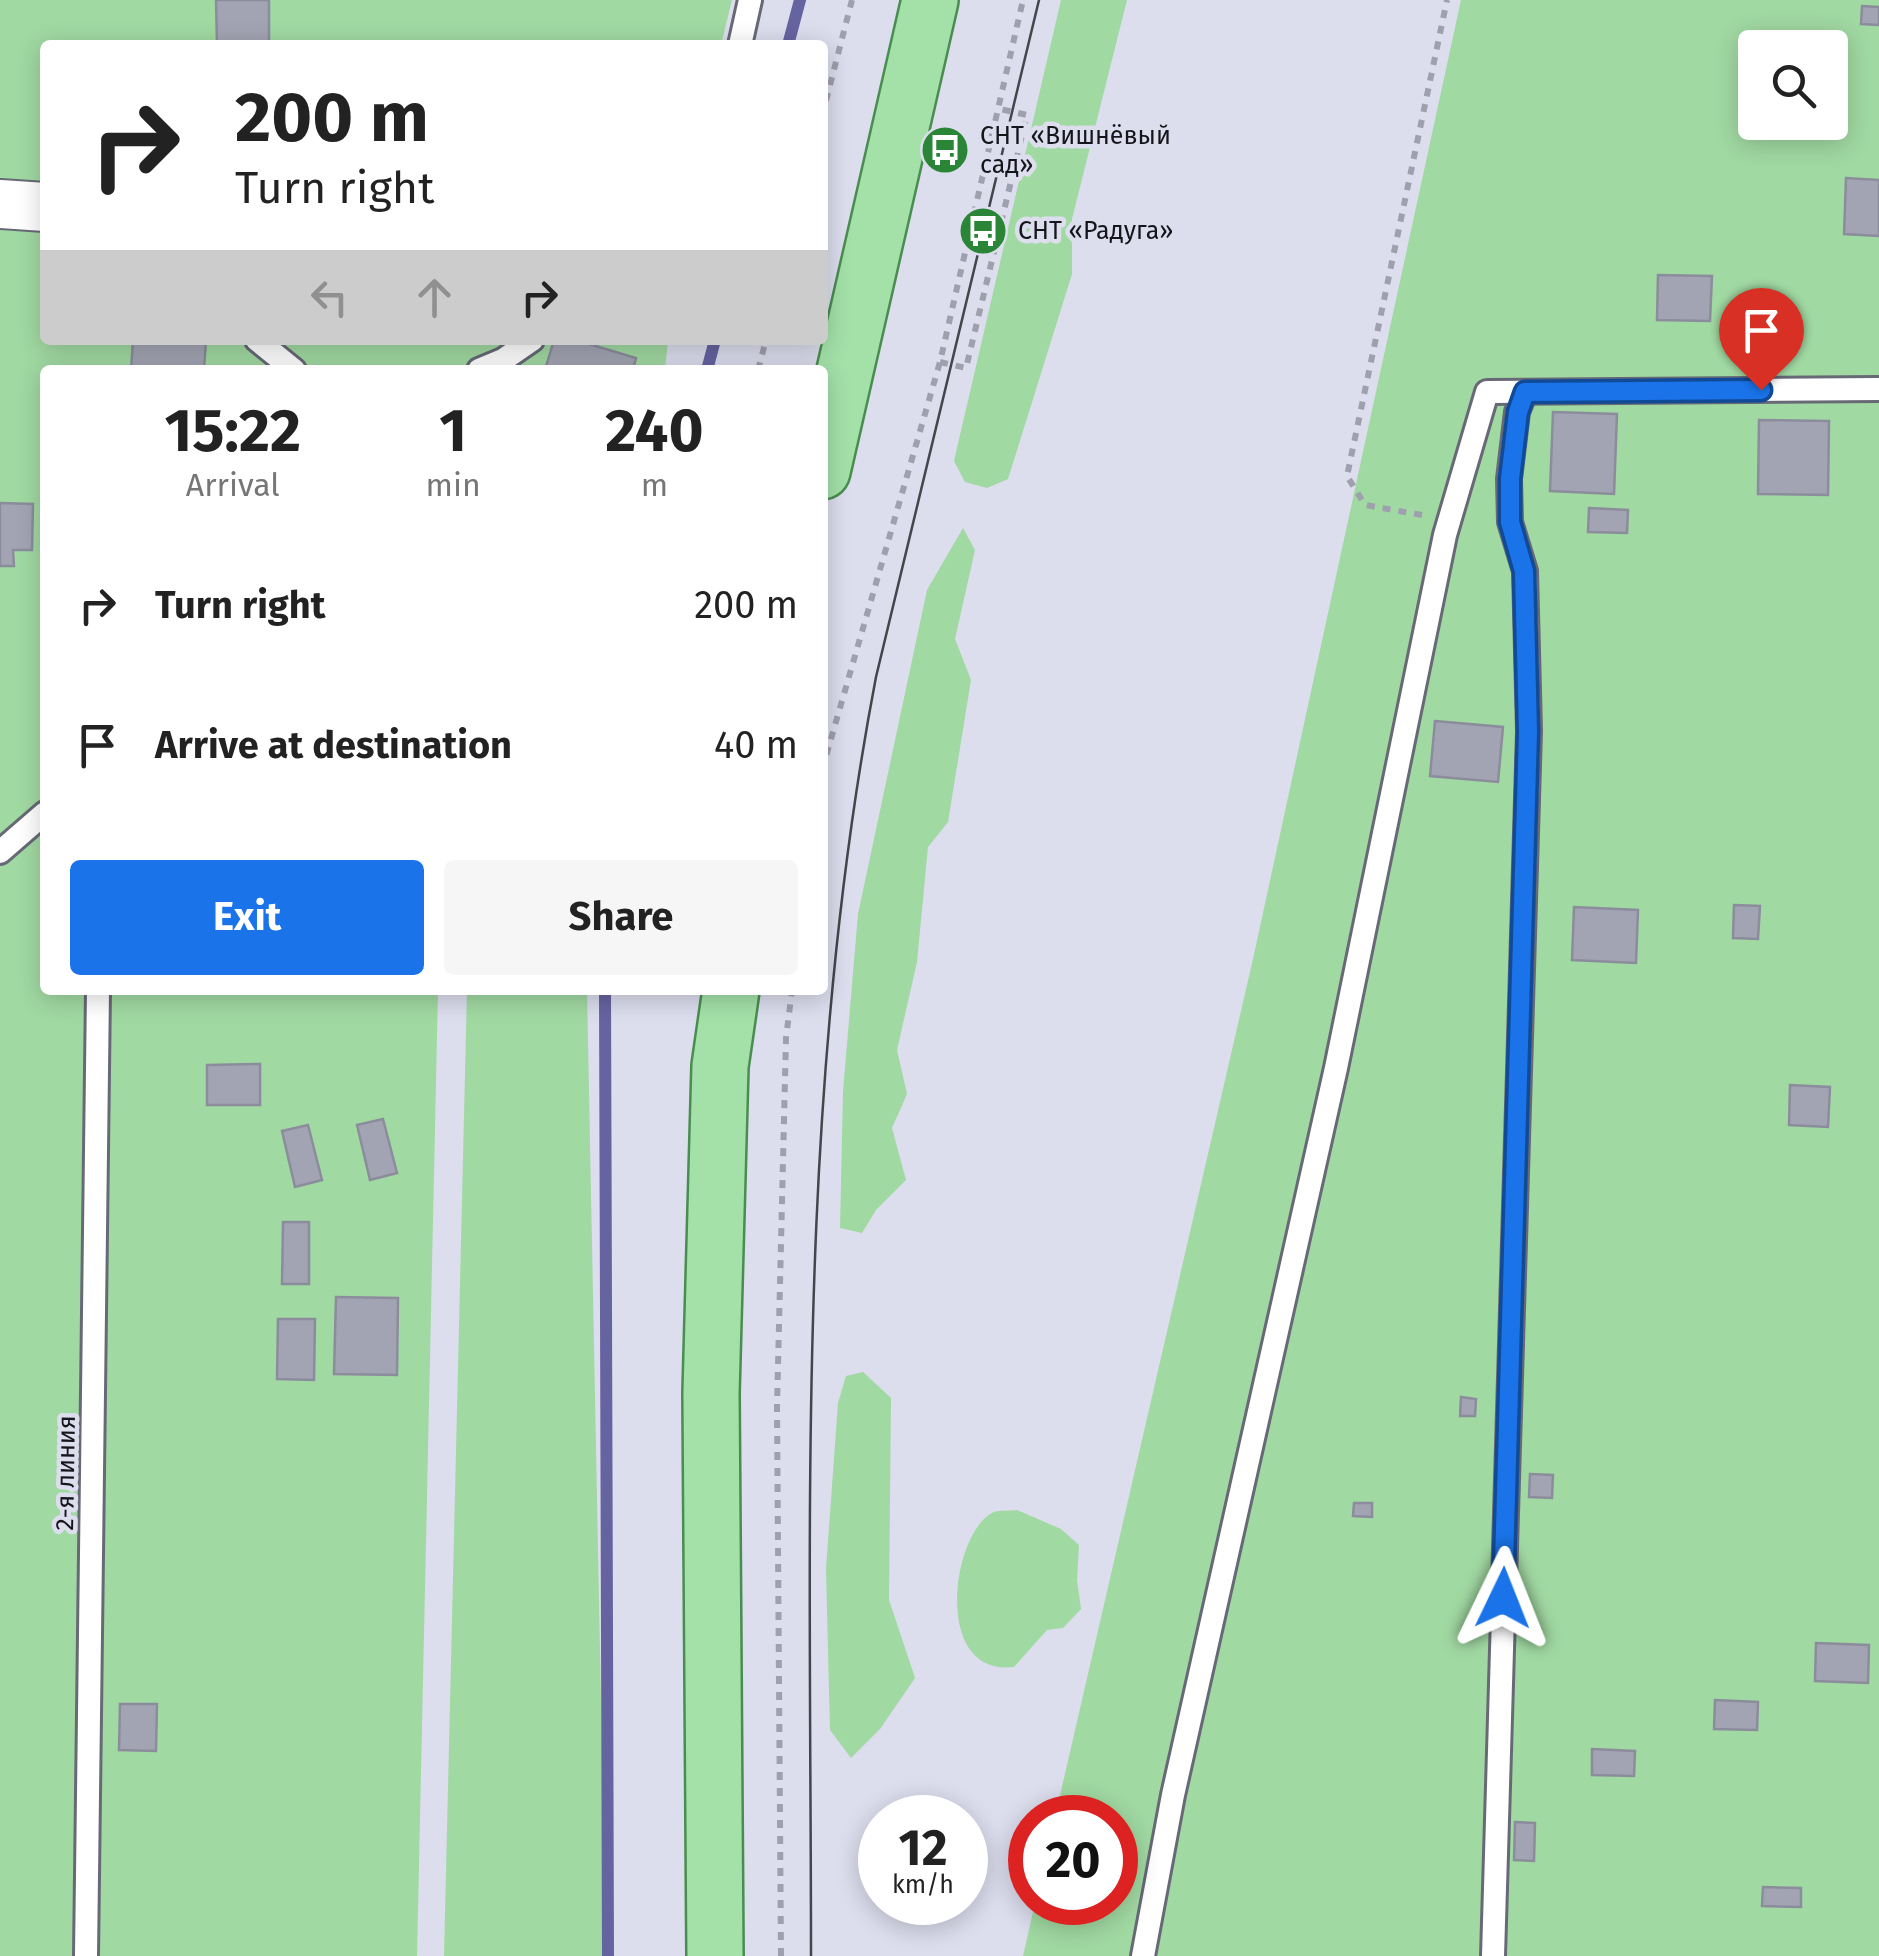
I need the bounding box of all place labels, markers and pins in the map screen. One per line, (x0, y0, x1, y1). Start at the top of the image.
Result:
place label: СНТ «Вишнёвый сад» (980, 121, 1171, 180)
bus stop icon: СНТ «Вишнёвый сад» (919, 124, 971, 176)
bus stop icon: СНТ «Радуга» (957, 205, 1009, 257)
place label: СНТ «Радуга» (1018, 216, 1173, 246)
pin (1719, 288, 1804, 391)

